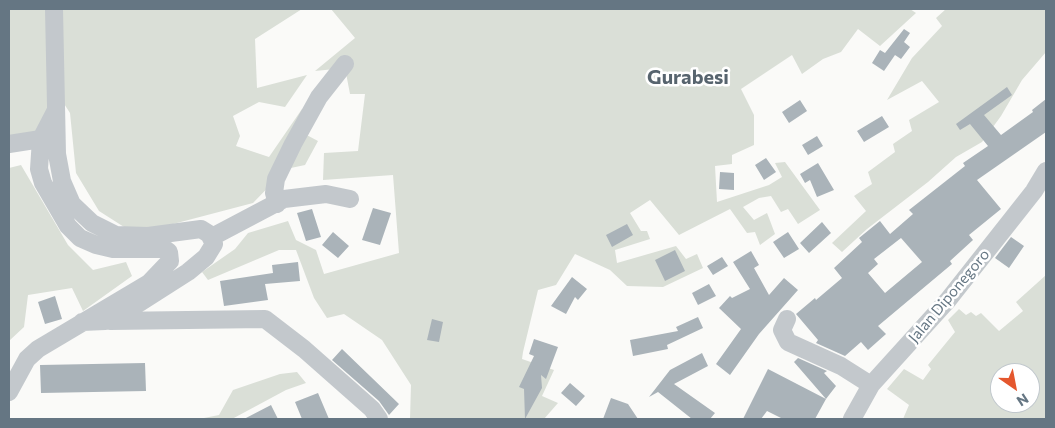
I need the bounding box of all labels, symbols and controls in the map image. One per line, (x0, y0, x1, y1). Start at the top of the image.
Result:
district label: Gurabesi (647, 65, 729, 89)
street label: Jalan Diponegoro (905, 246, 993, 346)
north arrow (990, 363, 1040, 413)
text: N (1014, 390, 1032, 410)

